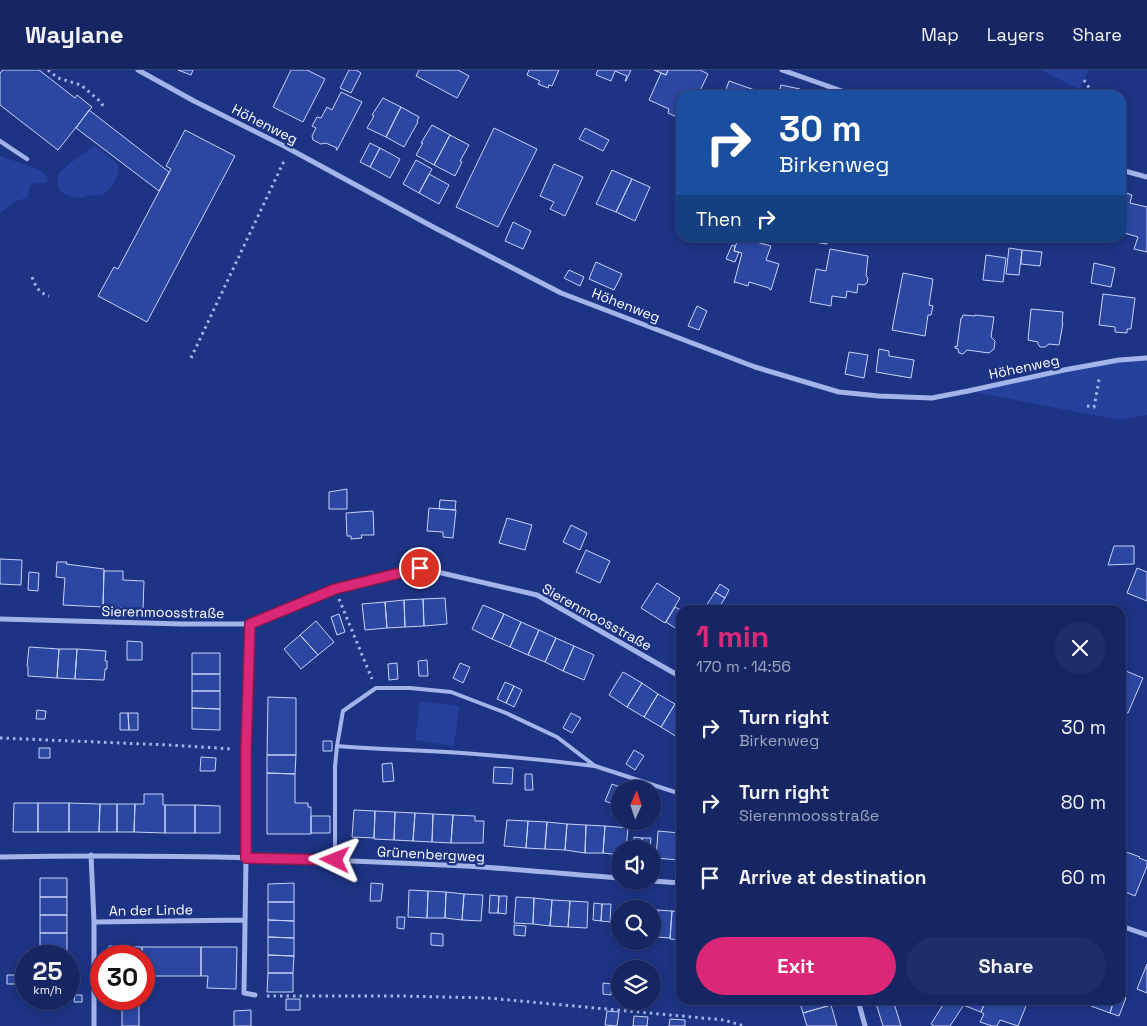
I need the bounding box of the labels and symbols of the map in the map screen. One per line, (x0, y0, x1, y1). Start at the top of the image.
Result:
street label: Höhenweg (229, 100, 301, 148)
street label: Höhenweg (589, 284, 663, 326)
street label: Höhenweg (987, 351, 1061, 383)
pin (399, 547, 441, 589)
street label: Sierenmoosstraße (539, 579, 655, 655)
street label: Sierenmoosstraße (101, 602, 225, 622)
north arrow (611, 780, 661, 830)
position arrow (308, 833, 360, 885)
street label: Grünenbergweg (376, 842, 486, 866)
street label: An der Linde (109, 900, 193, 920)
speed limit sign: 30 (90, 945, 155, 1010)

